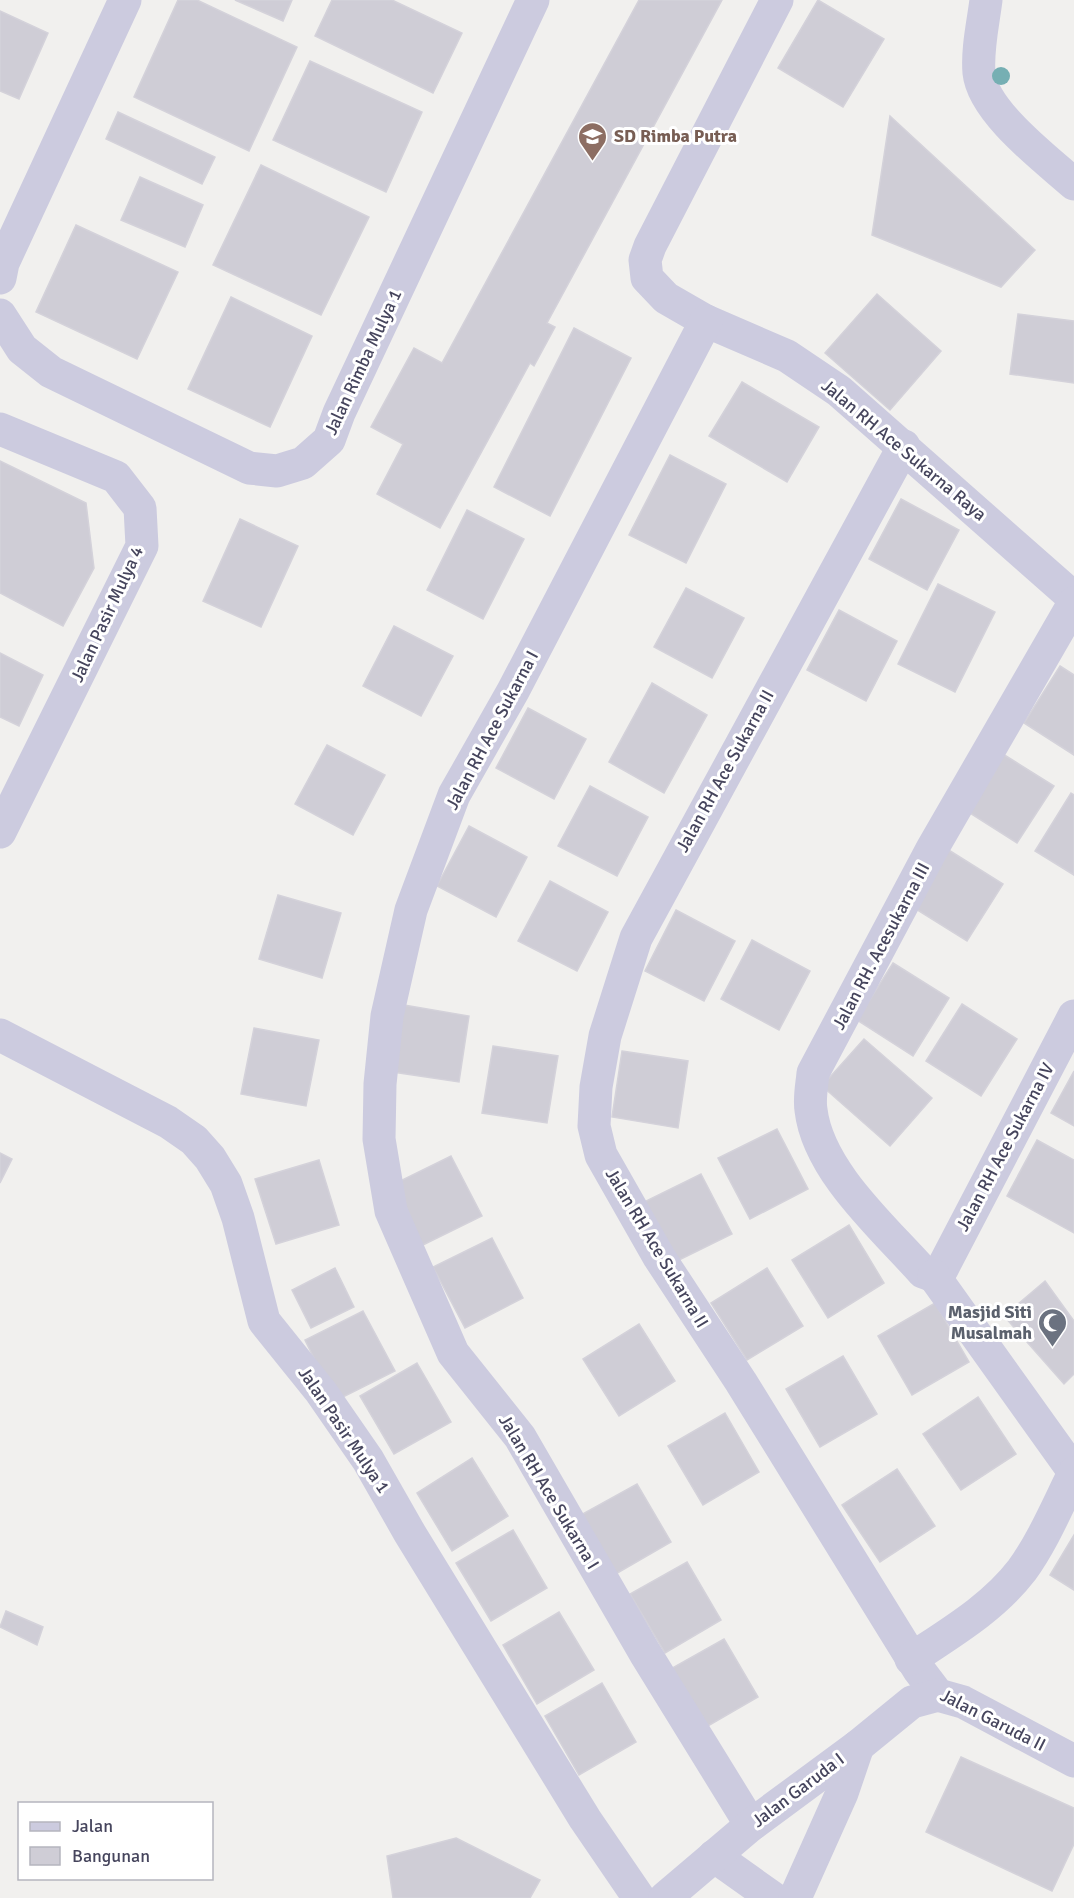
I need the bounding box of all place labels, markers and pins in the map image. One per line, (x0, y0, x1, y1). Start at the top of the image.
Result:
school or university icon: SD Rimba Putra (577, 120, 609, 162)
place label: SD Rimba Putra (614, 125, 737, 147)
place label: Masjid Siti Musalmah (948, 1301, 1032, 1344)
mosque icon: Masjid Siti Musalmah (1037, 1306, 1069, 1348)

